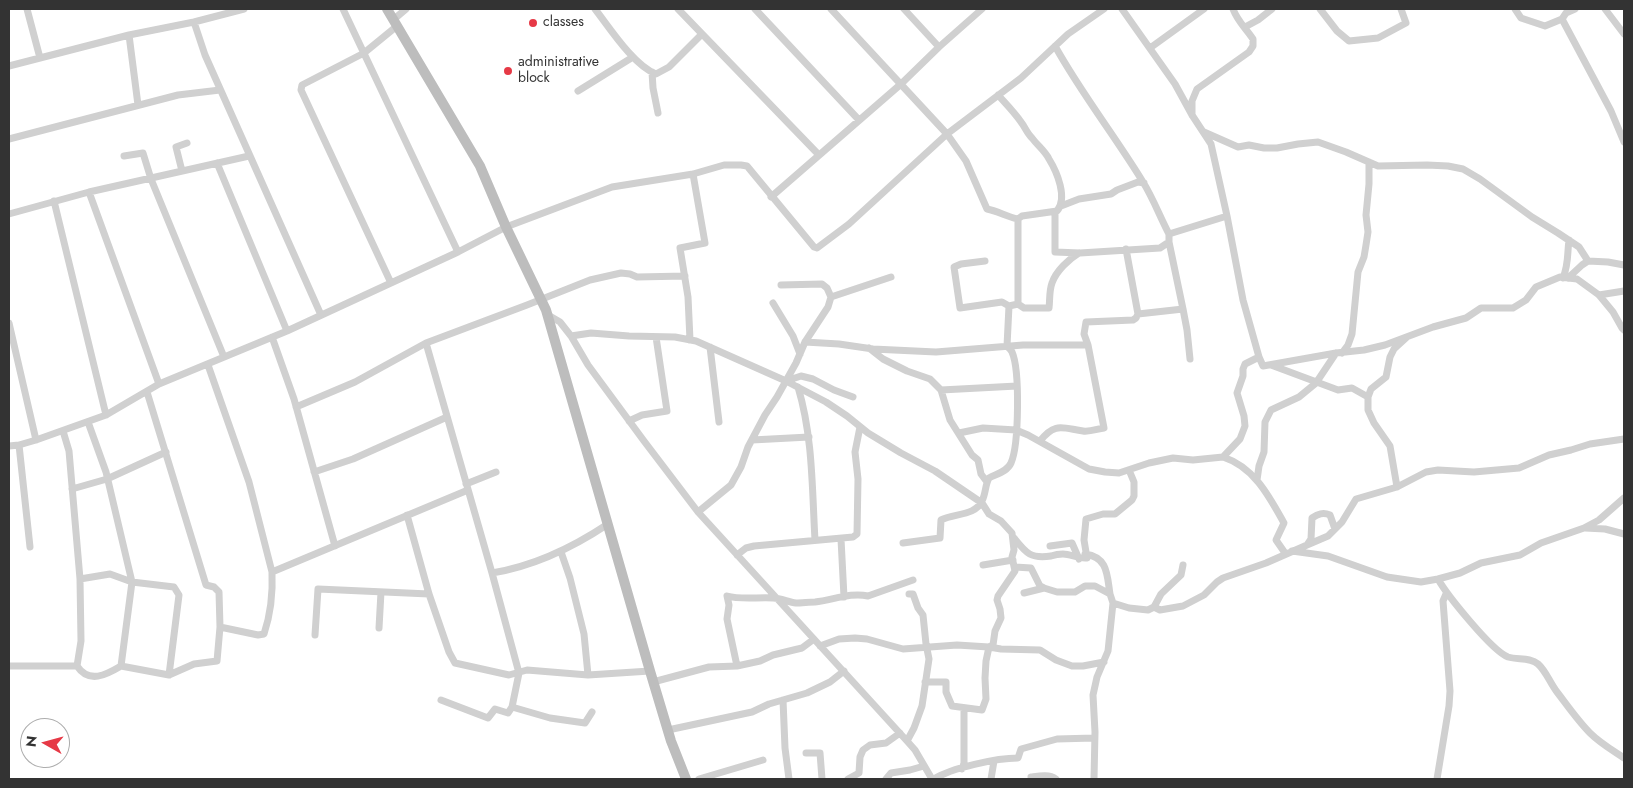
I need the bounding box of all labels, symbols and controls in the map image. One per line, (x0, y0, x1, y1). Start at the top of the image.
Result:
place label: classes (543, 15, 584, 31)
marker: classes (527, 17, 539, 29)
place label: administrative block (518, 55, 599, 88)
marker: administrative block (502, 65, 514, 77)
north arrow (20, 718, 70, 768)
text: N (21, 735, 42, 748)

